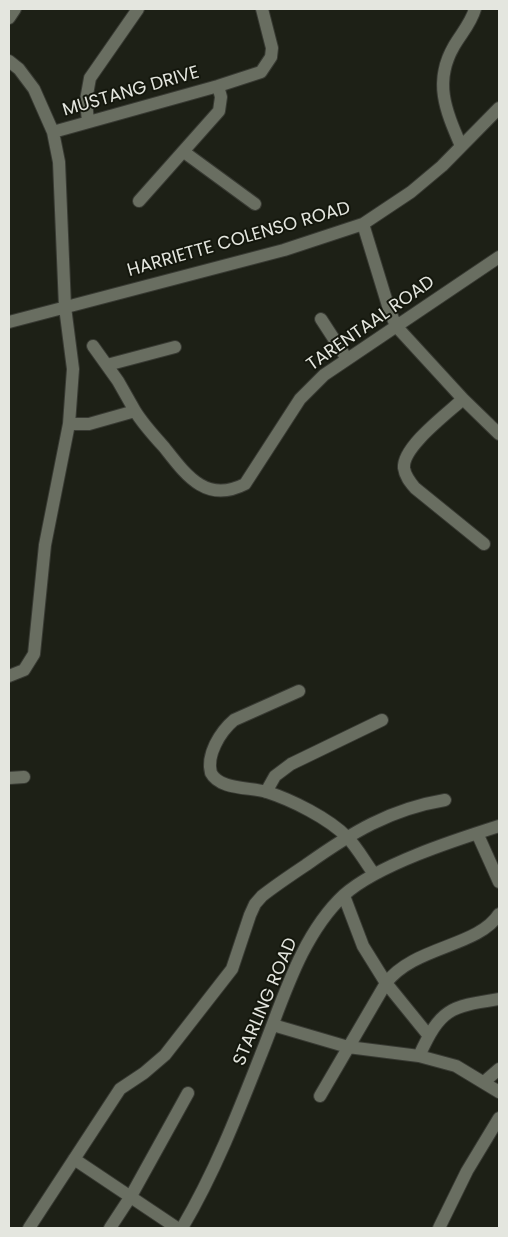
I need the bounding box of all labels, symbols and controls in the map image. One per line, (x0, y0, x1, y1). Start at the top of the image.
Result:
street label: MUSTANG DRIVE (60, 62, 202, 122)
street label: HARRIETTE COLENSO ROAD (125, 198, 353, 282)
street label: TARENTAAL ROAD (303, 272, 439, 376)
street label: STARLING ROAD (229, 935, 303, 1069)

